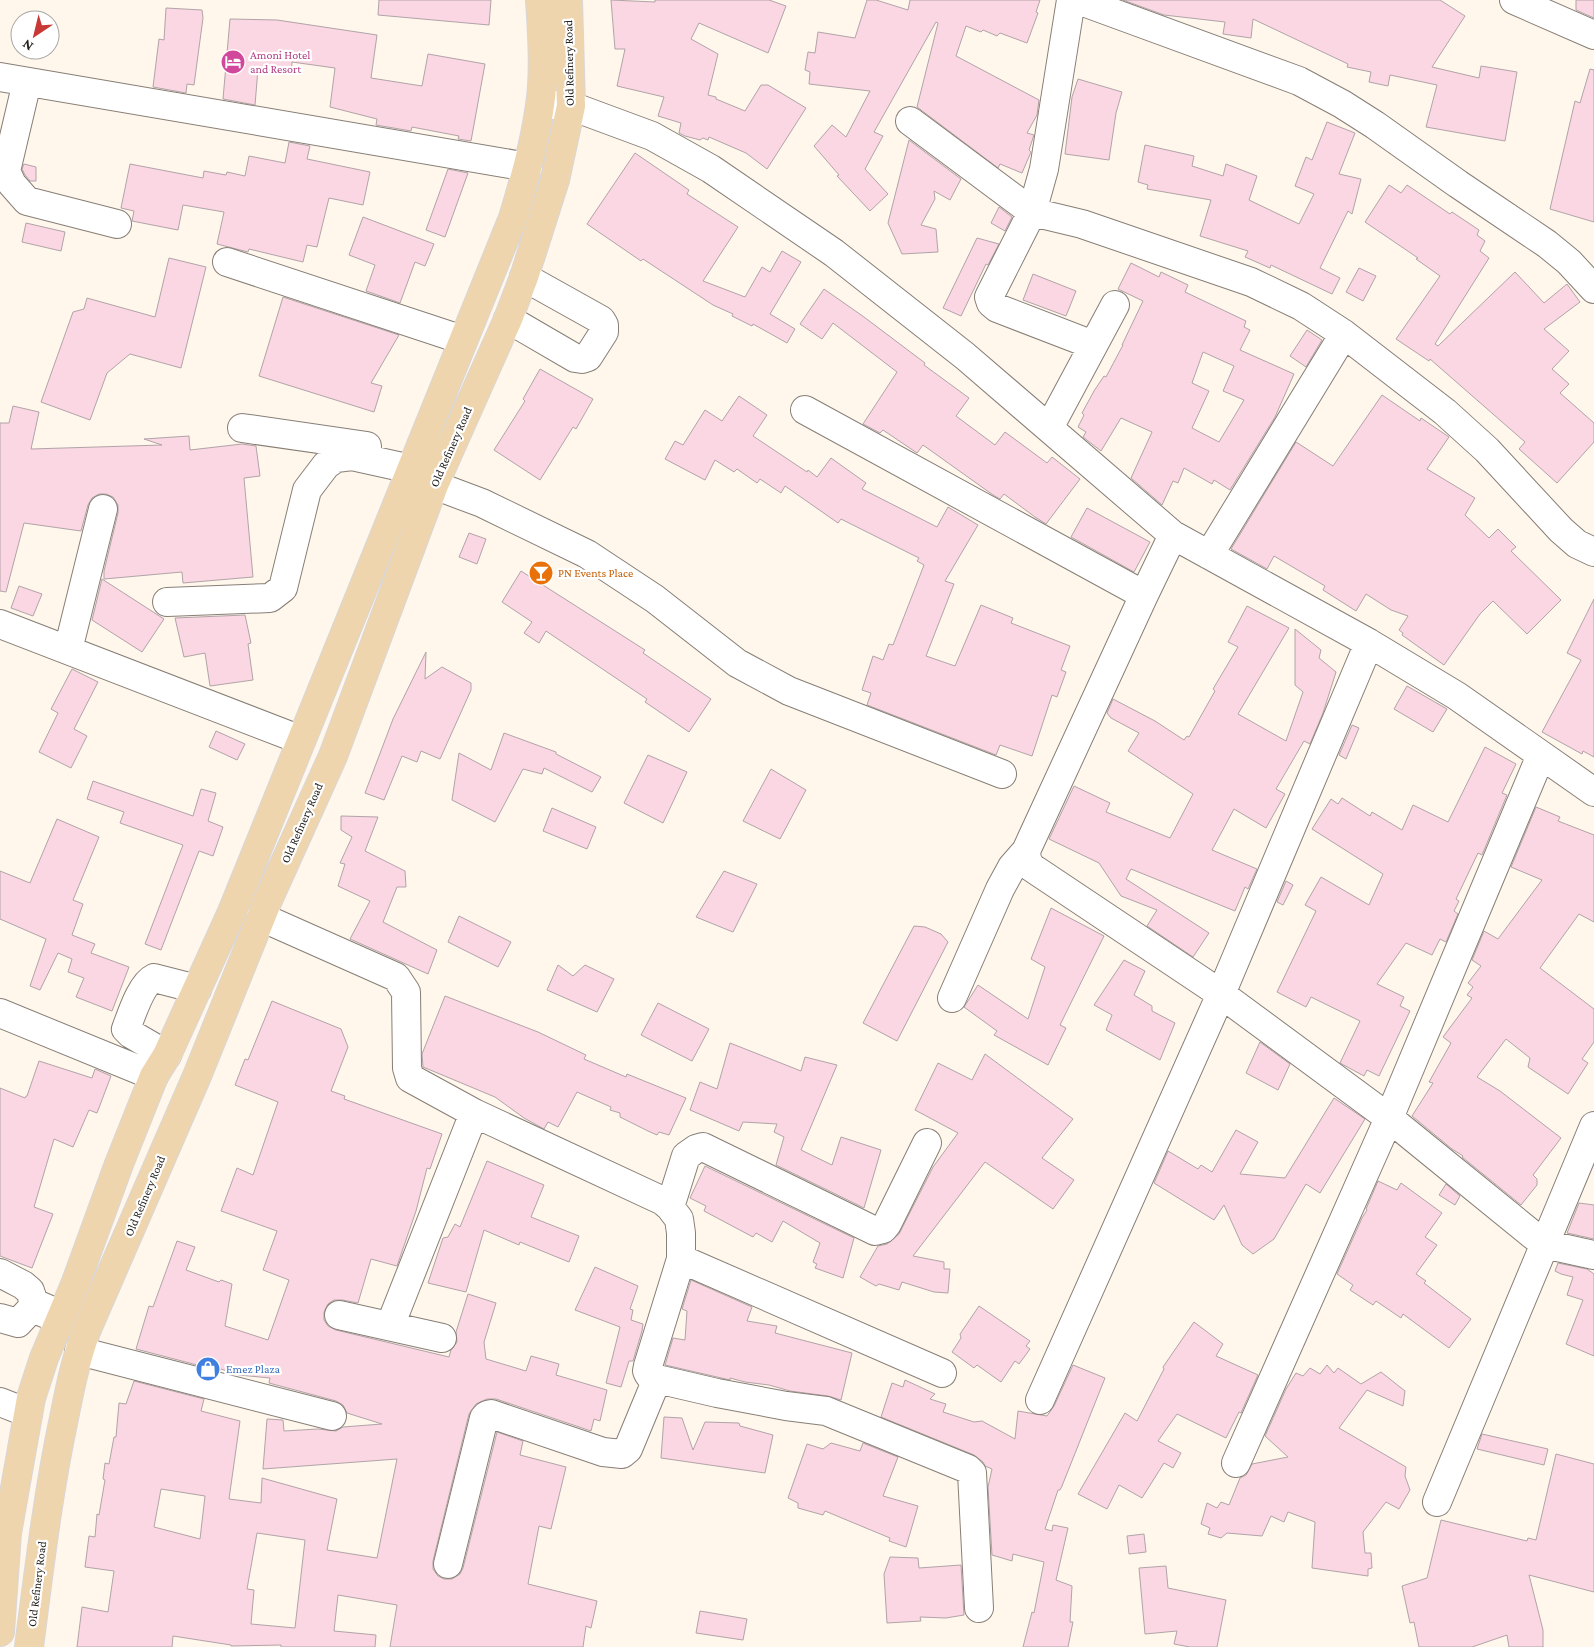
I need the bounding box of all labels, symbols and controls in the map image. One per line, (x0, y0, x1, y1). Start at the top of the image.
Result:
north arrow (10, 10, 60, 60)
street label: Old Refinery Road (561, 19, 577, 106)
text: N (19, 36, 36, 55)
place label: Amoni Hotel and Resort (250, 48, 310, 76)
hotel icon: Amoni Hotel and Resort (220, 49, 246, 75)
street label: Old Refinery Road (427, 404, 475, 489)
bar icon: PN Events Place (528, 560, 554, 586)
place label: PN Events Place (558, 566, 633, 580)
street label: Old Refinery Road (278, 780, 326, 865)
street label: Old Refinery Road (122, 1153, 169, 1238)
shop icon: Emez Plaza (195, 1356, 221, 1382)
place label: Emez Plaza (226, 1362, 281, 1376)
street label: Old Refinery Road (25, 1540, 49, 1628)

